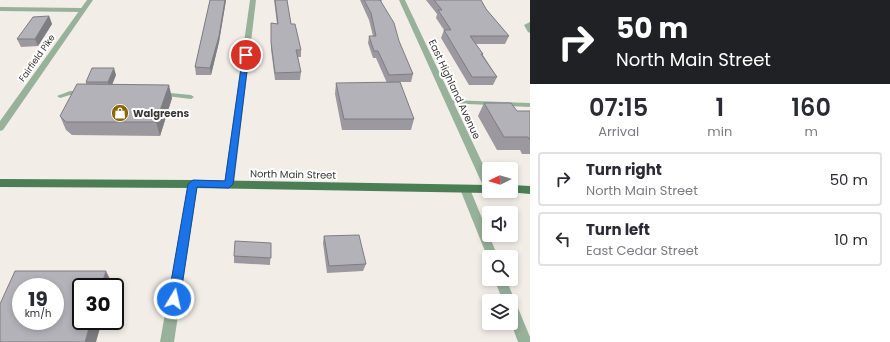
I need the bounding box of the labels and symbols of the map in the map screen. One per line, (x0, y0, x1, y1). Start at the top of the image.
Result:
street label: Fairfield Pike (16, 32, 58, 84)
street label: East Highland Avenue (425, 37, 484, 142)
pin (229, 38, 263, 72)
shop icon: Walgreens (110, 103, 130, 123)
place label: Walgreens (133, 106, 189, 121)
north arrow (482, 162, 518, 198)
street label: North Main Street (250, 166, 336, 183)
speed limit sign: 30 (72, 278, 124, 330)
position arrow (153, 278, 195, 320)

